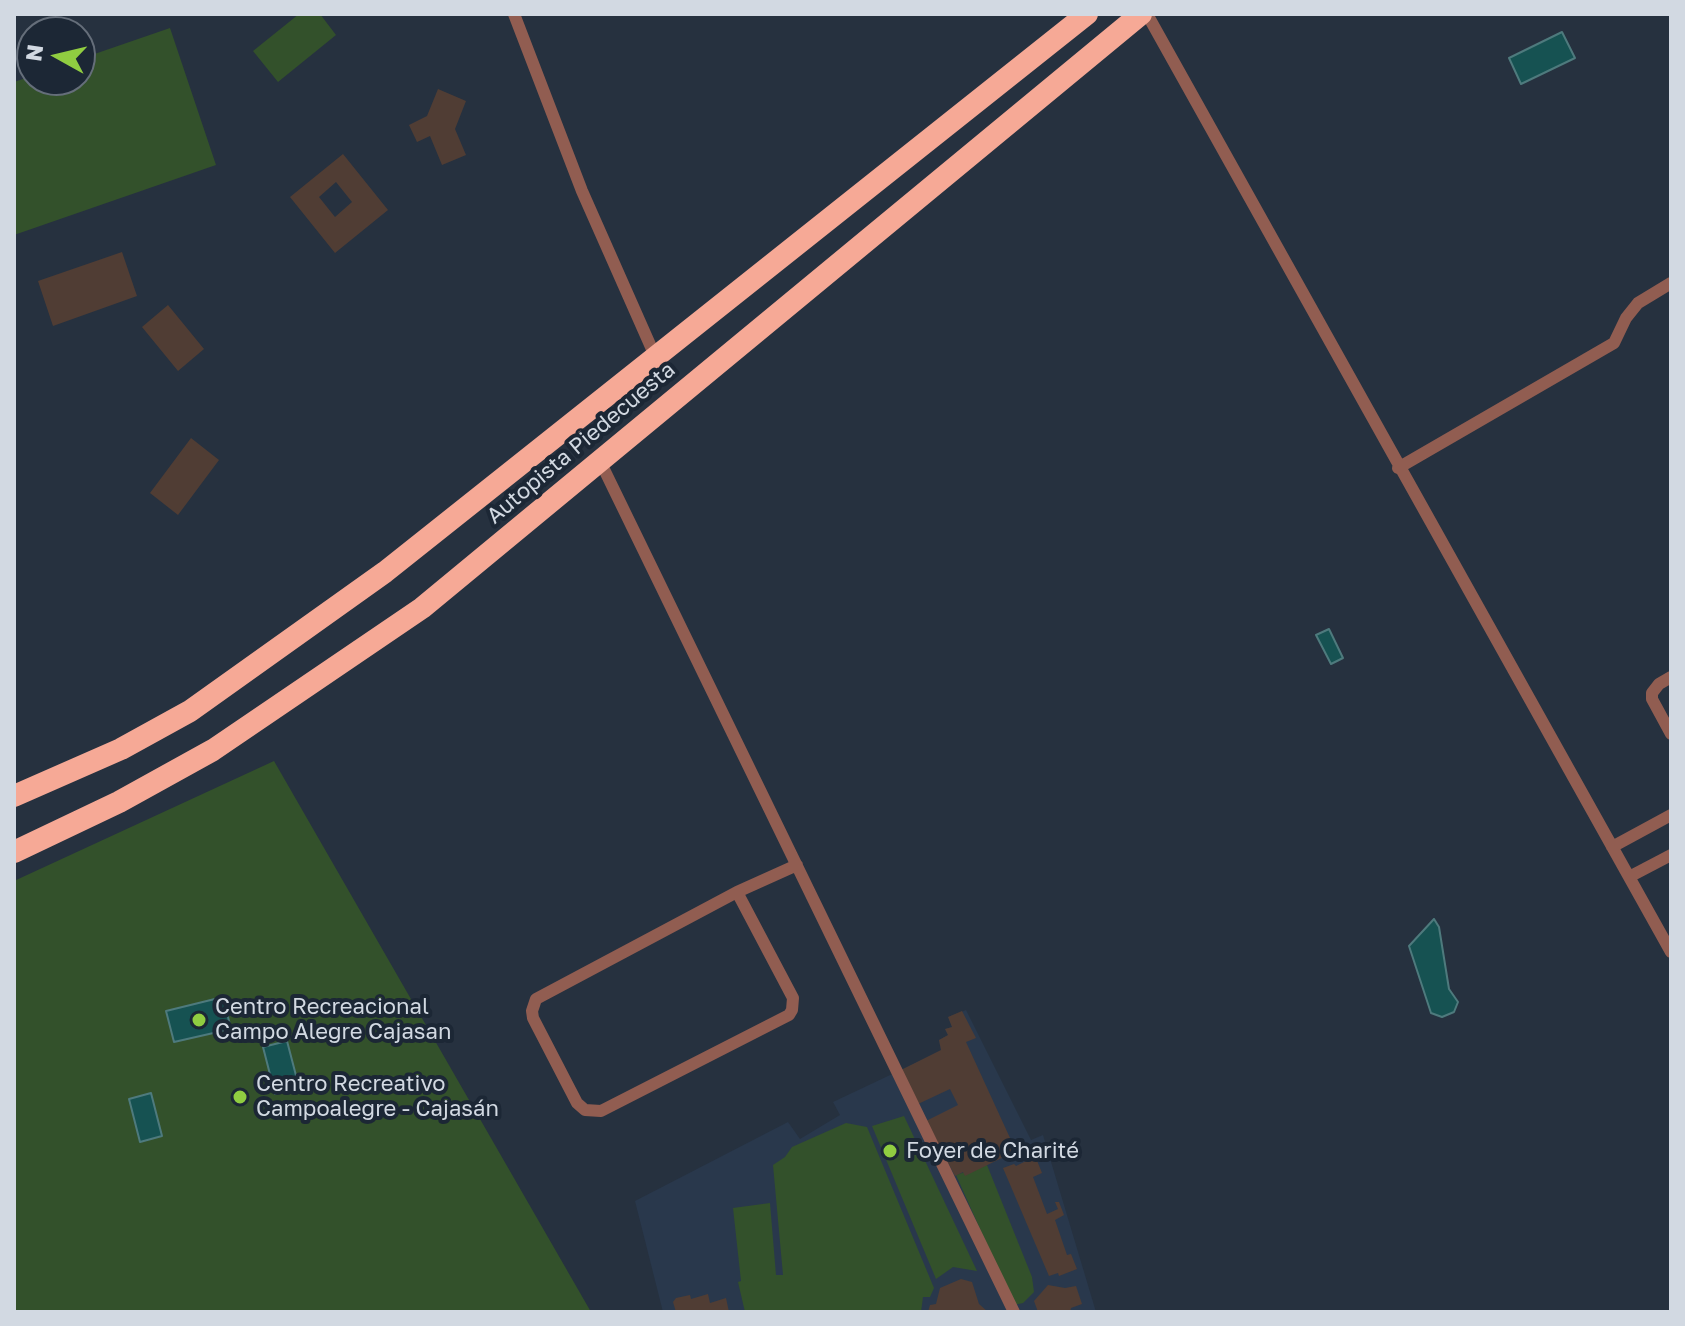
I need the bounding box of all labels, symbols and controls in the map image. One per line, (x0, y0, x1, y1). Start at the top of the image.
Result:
north arrow (16, 16, 96, 96)
text: N (19, 43, 48, 63)
street label: Autopista Piedecuesta (481, 356, 681, 530)
place label: Centro Recreacional Campo Alegre Cajasan (215, 994, 451, 1046)
marker: Centro Recreacional Campo Alegre Cajasan (190, 1011, 208, 1029)
place label: Centro Recreativo Campoalegre - Cajasán (256, 1071, 499, 1122)
marker: Centro Recreativo Campoalegre - Cajasán (231, 1088, 249, 1106)
place label: Foyer de Charité (906, 1138, 1079, 1164)
marker: Foyer de Charité (881, 1142, 899, 1160)

